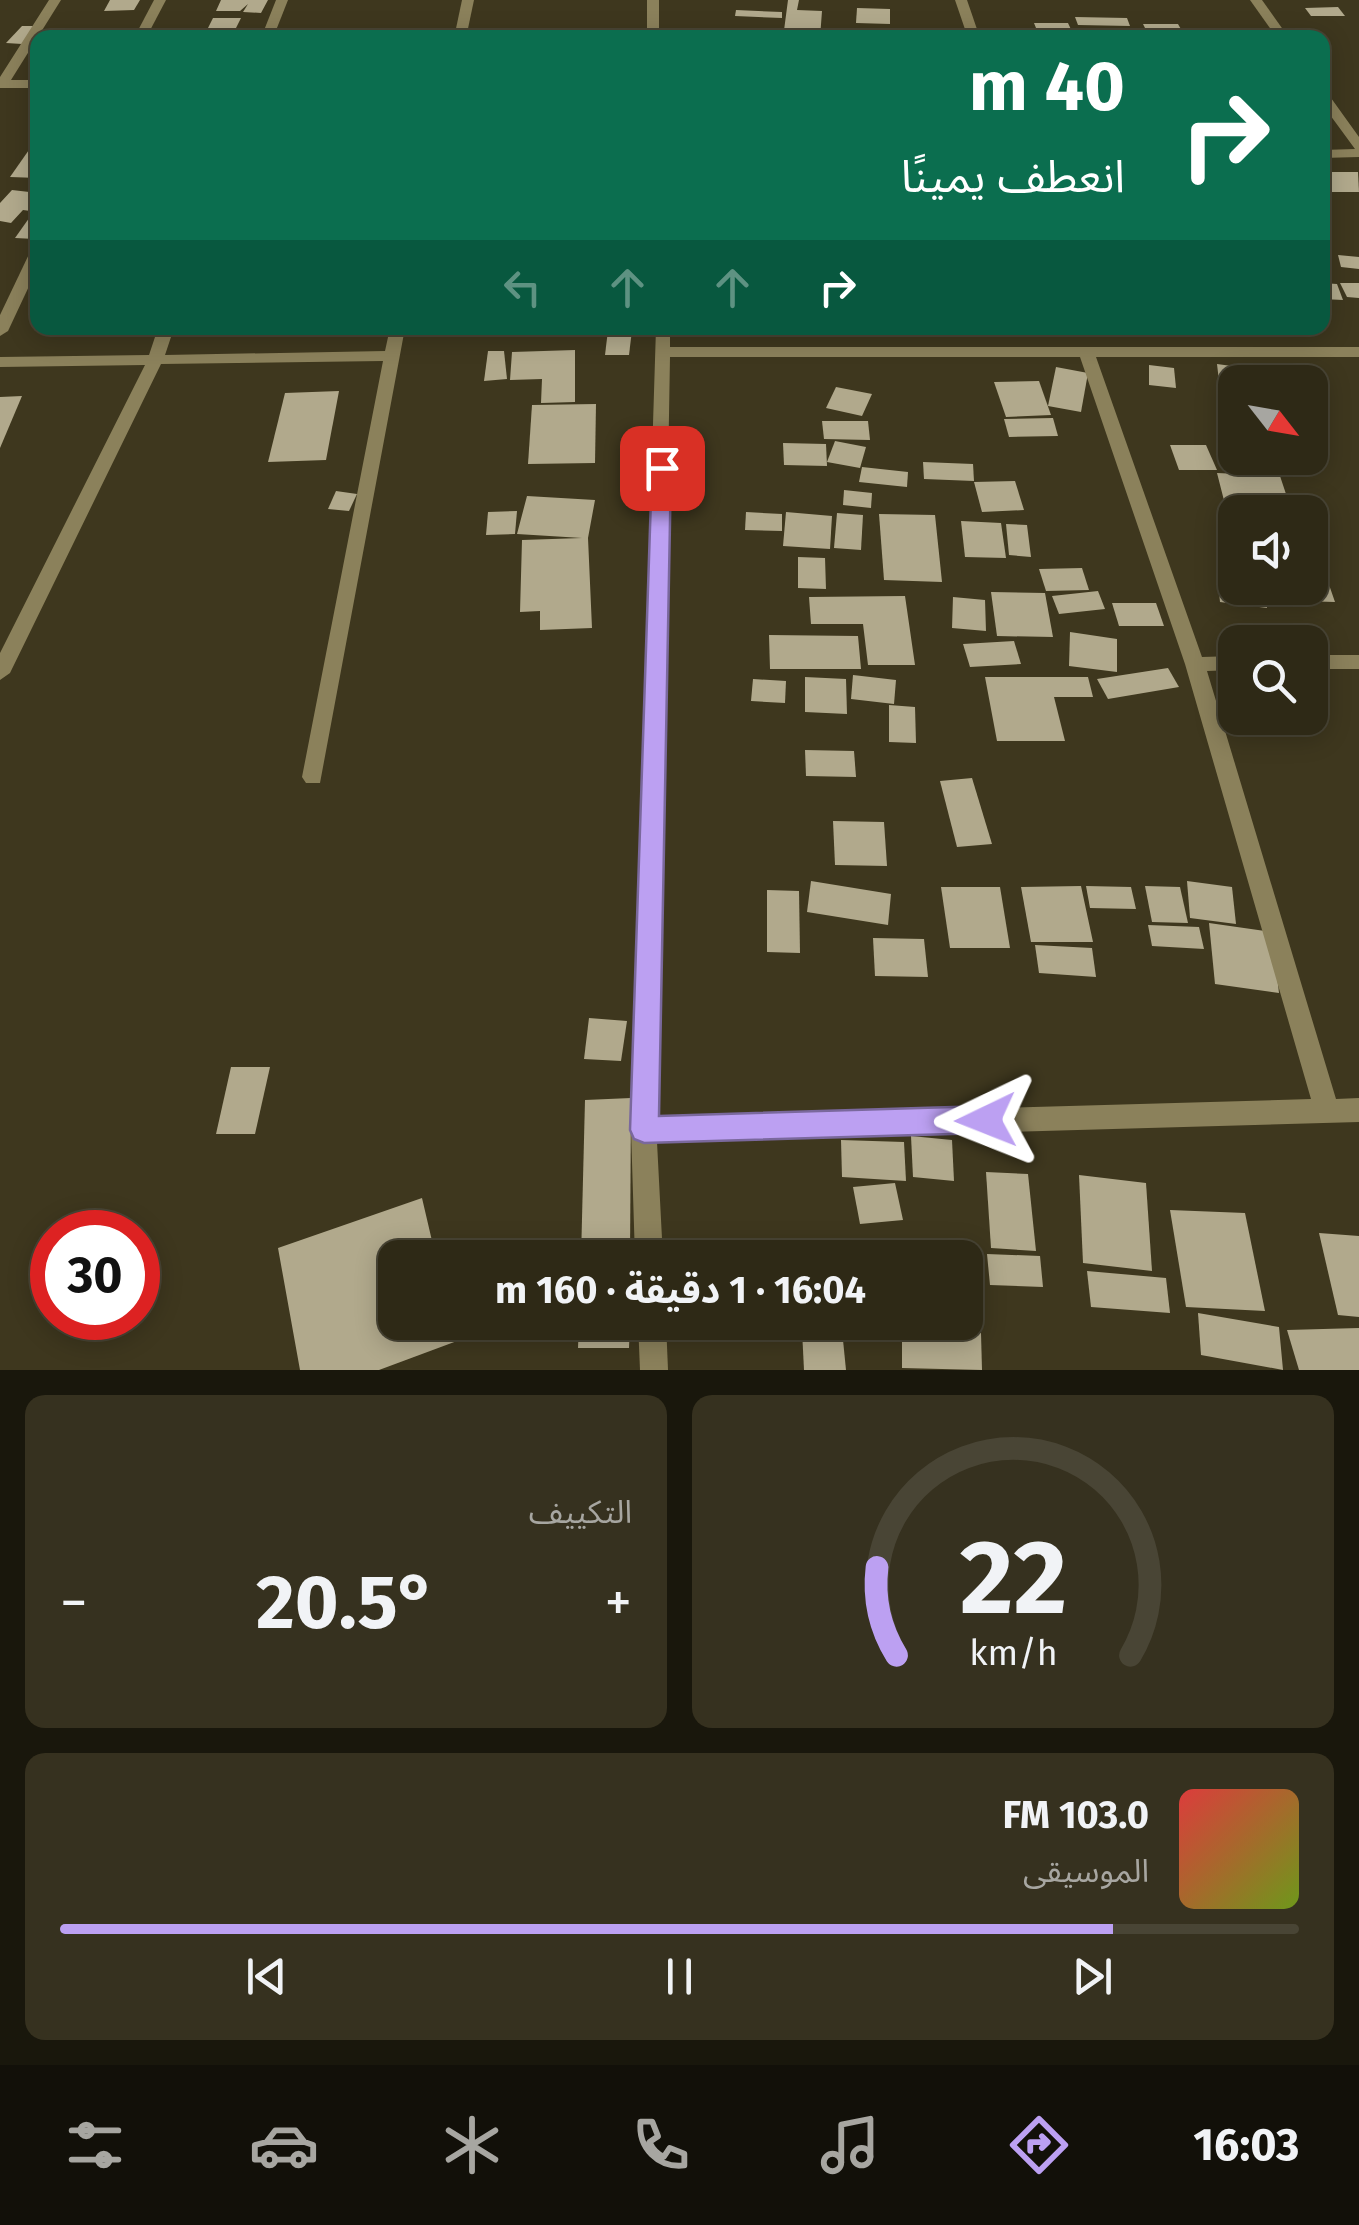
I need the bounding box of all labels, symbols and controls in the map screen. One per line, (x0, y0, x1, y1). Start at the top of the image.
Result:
text: 40 m (969, 45, 1125, 129)
icon: right (1160, 70, 1290, 200)
text: انعطف يمينًا (901, 150, 1125, 204)
icon: left (495, 260, 550, 315)
icon: ahead (600, 260, 655, 315)
icon: ahead (705, 260, 760, 315)
icon: right (810, 260, 865, 315)
north arrow (1218, 365, 1328, 475)
map controls (1218, 365, 1328, 735)
pin (620, 426, 705, 511)
icon: arrive (635, 441, 690, 496)
button: sound (1218, 495, 1328, 605)
button: search (1218, 625, 1328, 735)
position arrow (934, 1068, 1038, 1172)
speed limit sign: 30 (30, 1210, 160, 1340)
text: 16:04 · 1 دقيقة · 160 m (495, 1267, 866, 1313)
text: التكييف (529, 1493, 632, 1531)
text: 22 (959, 1516, 1067, 1641)
text: 20.5° (256, 1558, 436, 1648)
text: − (60, 1570, 88, 1636)
text: + (605, 1570, 632, 1636)
text: km/h (969, 1632, 1057, 1674)
text: 103.0 FM (1003, 1792, 1149, 1838)
text: الموسيقى (1023, 1852, 1149, 1890)
icon: previous (239, 1949, 294, 2004)
icon: pause (652, 1949, 707, 2004)
icon: next (1065, 1949, 1120, 2004)
icon: filters (60, 2110, 130, 2180)
icon: car (249, 2110, 319, 2180)
icon: climate (437, 2110, 507, 2180)
icon: phone (626, 2110, 696, 2180)
icon: music (815, 2110, 885, 2180)
icon: directions (1004, 2110, 1074, 2180)
text: 16:03 (1193, 2118, 1300, 2172)

